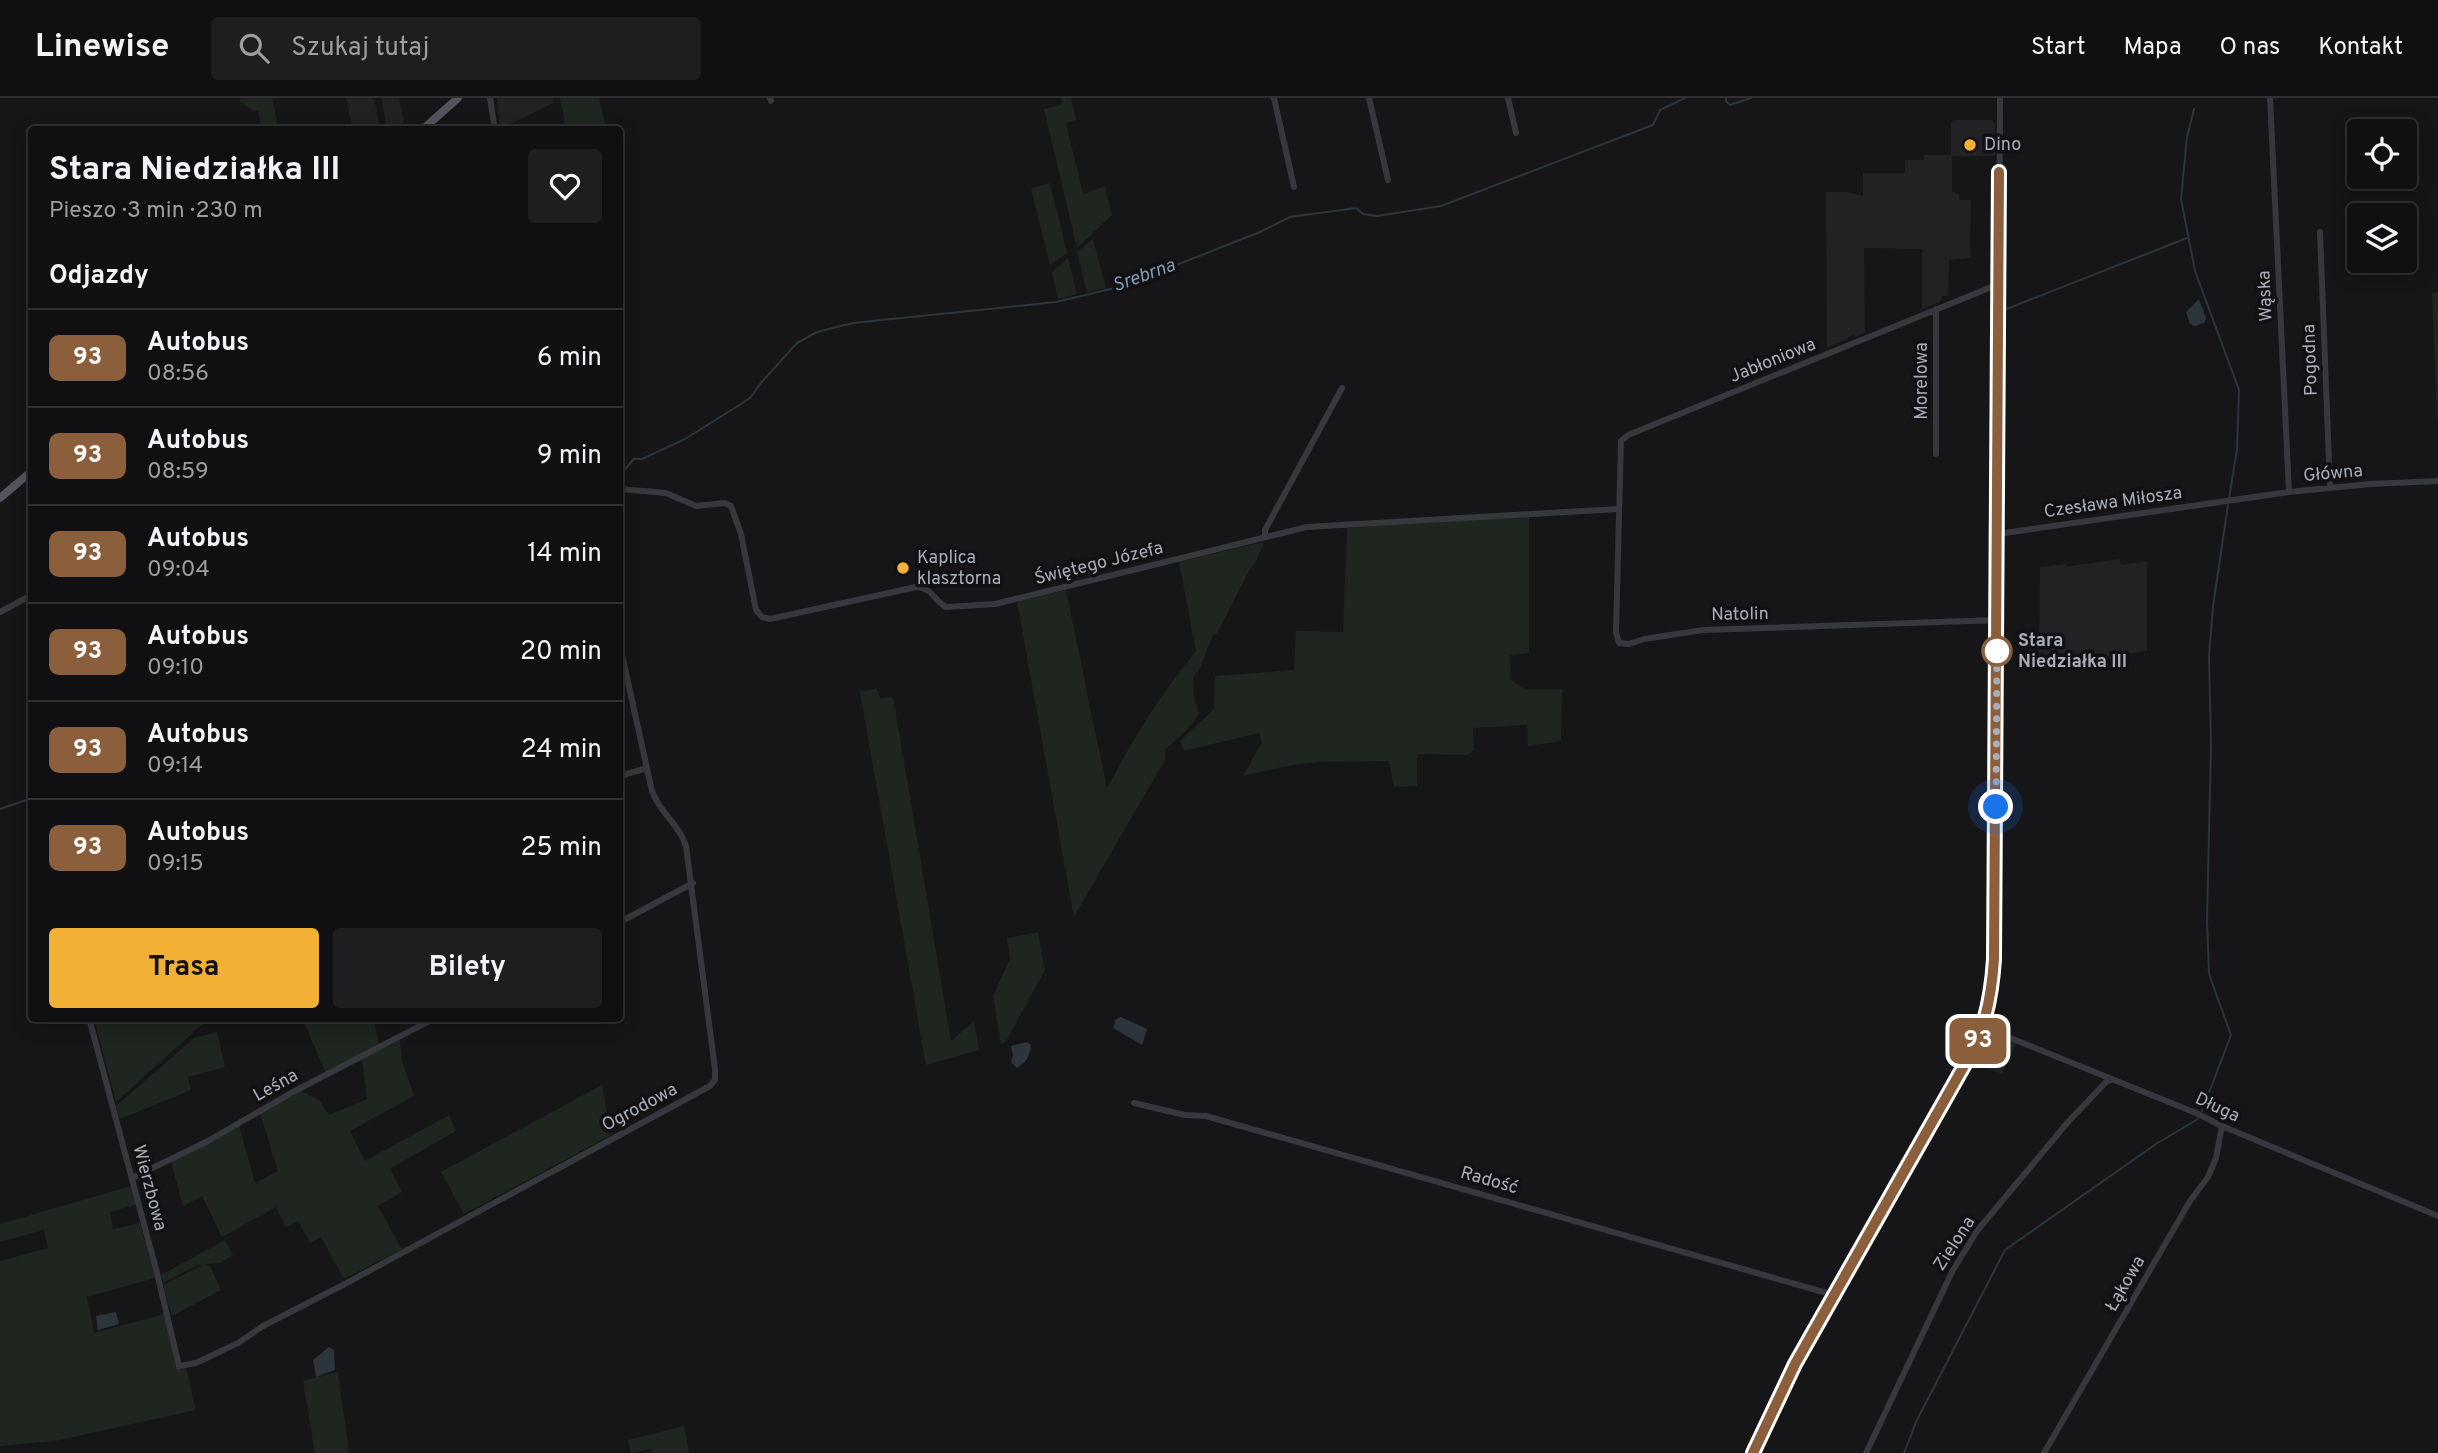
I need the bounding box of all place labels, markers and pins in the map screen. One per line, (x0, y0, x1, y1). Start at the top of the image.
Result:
place label: Dino (1984, 134, 2021, 157)
marker: Dino (1962, 137, 1978, 153)
place label: Kaplica klasztorna (917, 547, 1001, 591)
marker: Kaplica klasztorna (895, 560, 911, 576)
place label: Stara Niedziałka III (2018, 630, 2127, 674)
marker: Stara Niedziałka III (1982, 636, 2012, 666)

